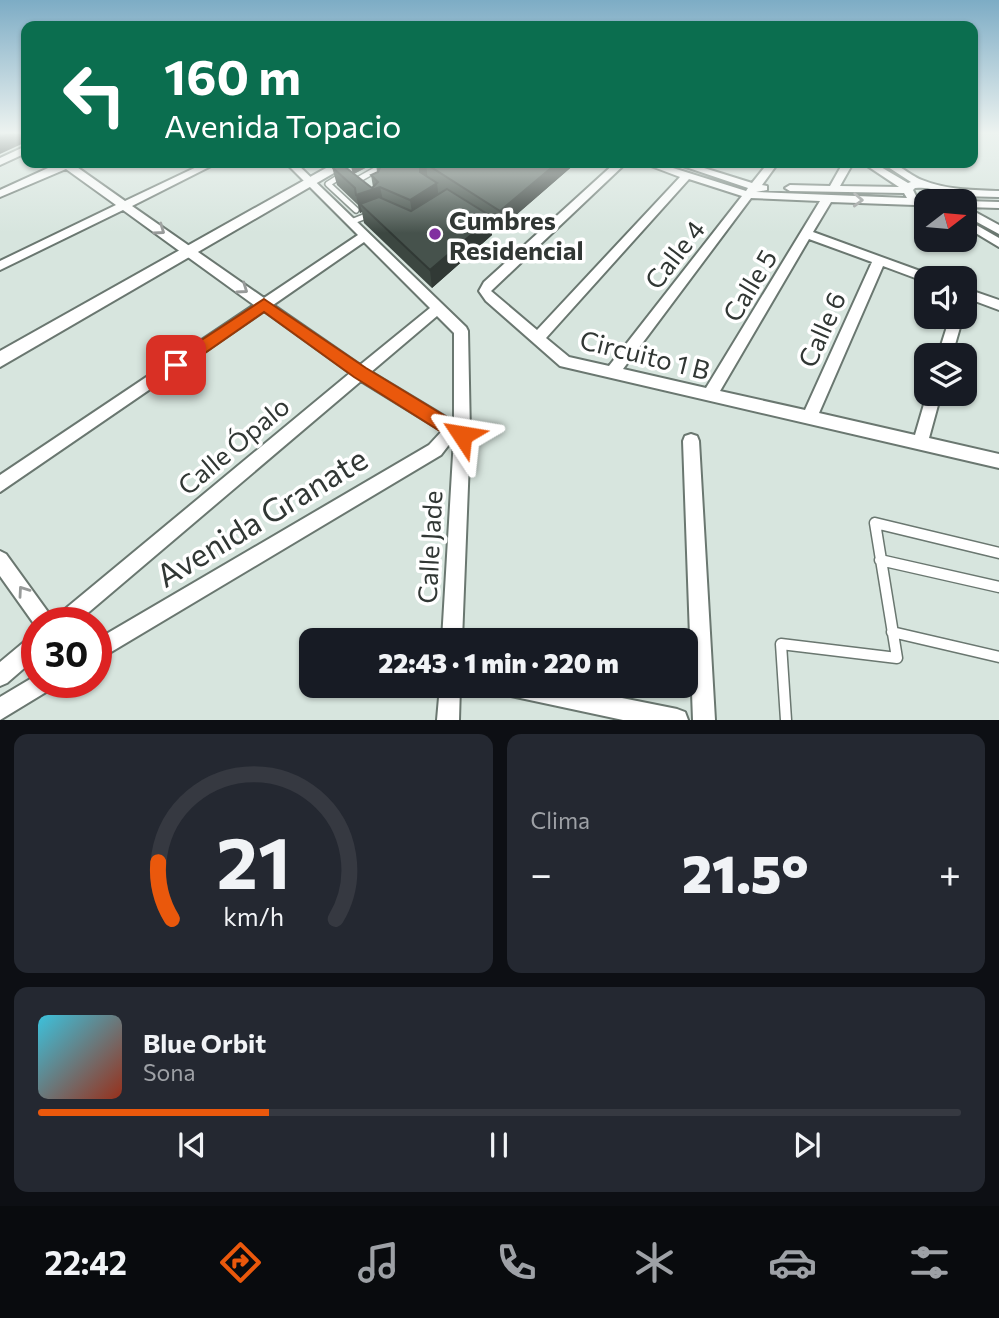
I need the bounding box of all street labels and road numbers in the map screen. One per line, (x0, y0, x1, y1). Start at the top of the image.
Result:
street label: Calle 4 (637, 213, 711, 295)
street label: Calle 5 (716, 243, 782, 327)
street label: Calle 6 (791, 287, 851, 371)
street label: Circuito 1 B (577, 323, 713, 385)
street label: Calle Ópalo (171, 390, 295, 500)
street label: Avenida Granate (148, 437, 374, 595)
street label: Calle Jade (411, 490, 447, 604)

